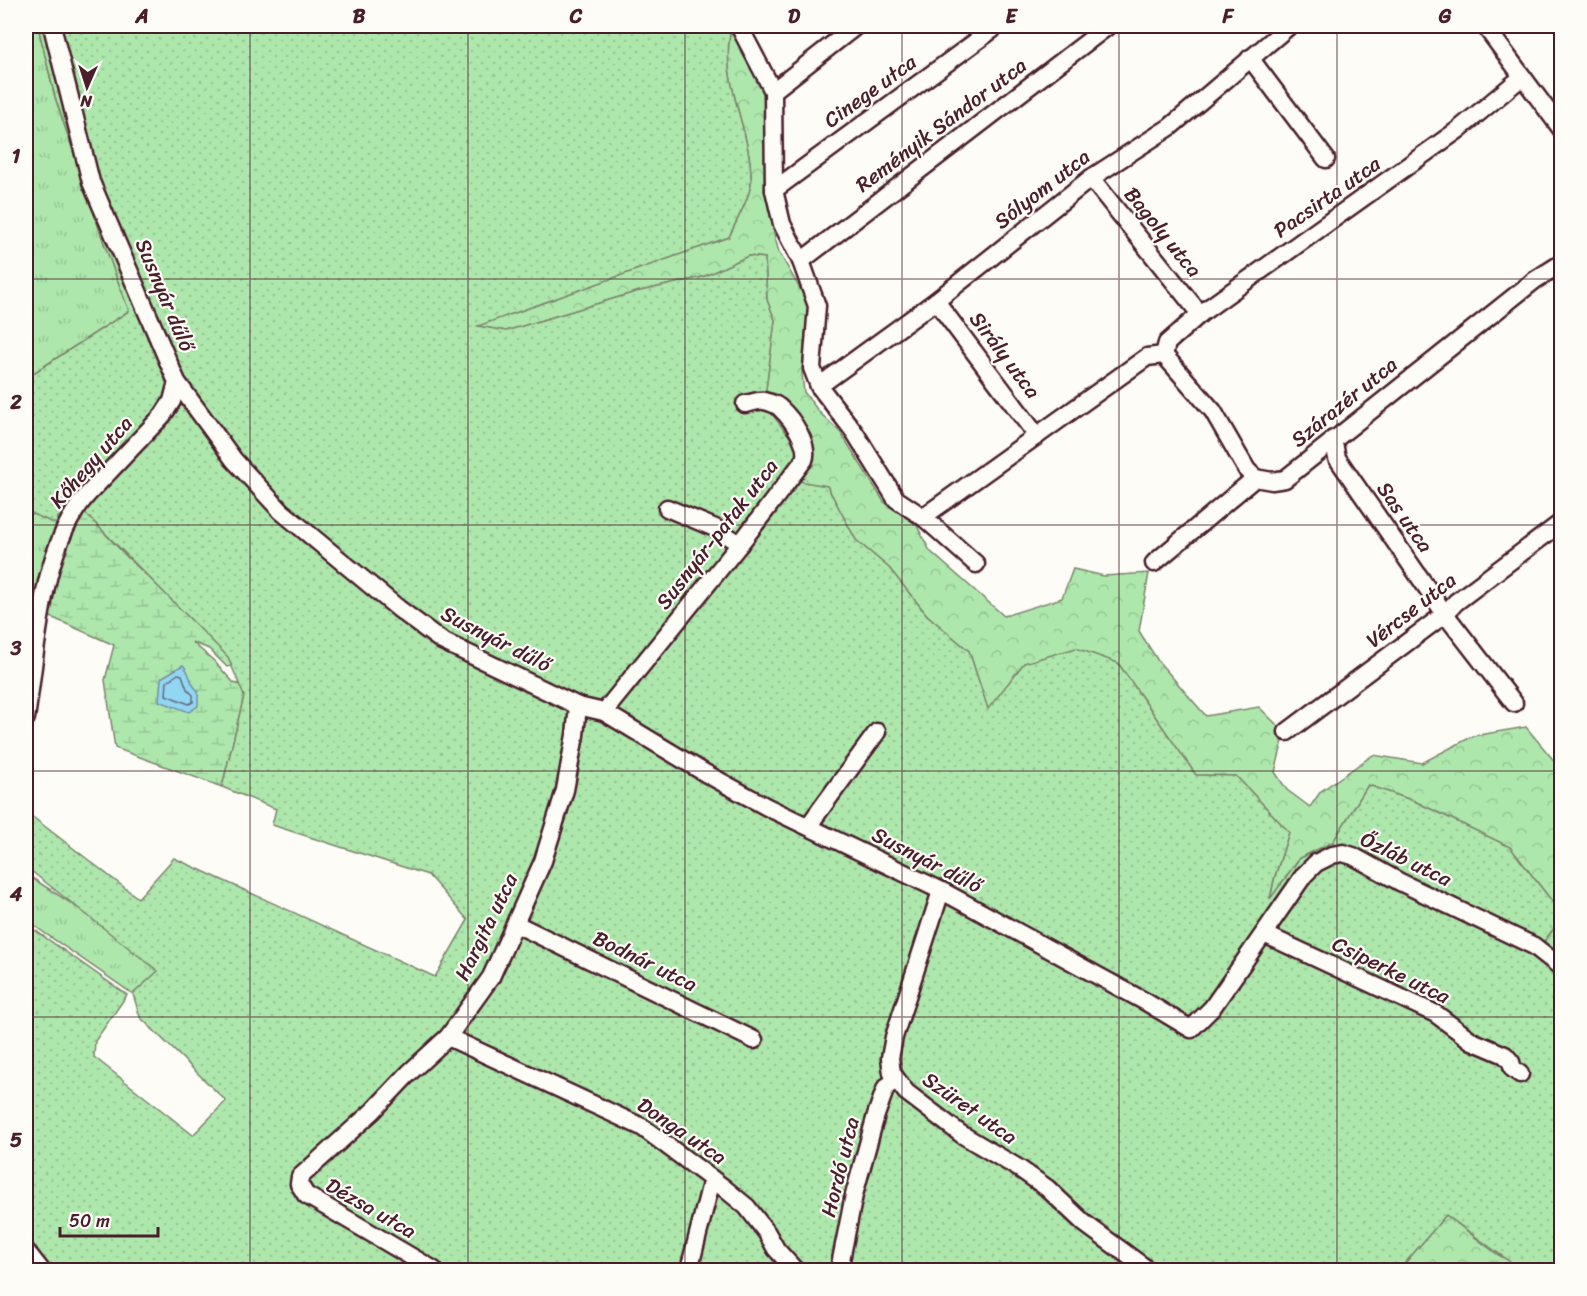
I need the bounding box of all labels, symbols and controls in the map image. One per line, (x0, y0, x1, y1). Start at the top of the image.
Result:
text: A (134, 0, 149, 34)
text: B (353, 0, 366, 34)
text: C (569, 0, 583, 34)
text: D (788, 0, 801, 34)
text: E (1005, 0, 1018, 34)
text: F (1222, 0, 1235, 34)
text: G (1438, 0, 1452, 34)
street label: Cinege utca (815, 44, 925, 138)
street label: Reményik Sándor utca (847, 47, 1036, 203)
north arrow (57, 57, 117, 117)
text: N (79, 87, 94, 116)
text: 1 (12, 139, 21, 174)
street label: Sólyom utca (985, 139, 1099, 239)
street label: Pacsirta utca (1265, 145, 1389, 248)
street label: Bagoly utca (1114, 178, 1212, 287)
street label: Susnyár dűlő (124, 232, 206, 359)
street label: Sirály utca (959, 303, 1051, 407)
street label: Szárazér utca (1282, 346, 1406, 457)
text: 2 (9, 385, 22, 420)
street label: Kőhegy utca (39, 406, 143, 517)
street label: Susnyár-patak utca (645, 450, 789, 618)
street label: Sas utca (1366, 473, 1444, 561)
street label: Vércse utca (1357, 562, 1465, 658)
street label: Susnyár dűlő (434, 595, 559, 684)
text: 3 (10, 631, 22, 666)
street label: Susnyár dűlő (865, 816, 990, 905)
street label: Őzláb utca (1354, 820, 1459, 898)
street label: Hargita utca (443, 866, 529, 988)
text: 4 (9, 877, 23, 912)
street label: Bodnár utca (586, 919, 704, 1003)
street label: Csiperke utca (1325, 925, 1457, 1015)
street label: Szüret utca (914, 1061, 1026, 1155)
street label: Donga utca (629, 1087, 735, 1175)
street label: Hordó utca (809, 1112, 871, 1221)
text: 5 (10, 1123, 22, 1158)
street label: Dézsa utca (318, 1167, 424, 1250)
scale bar (60, 1200, 158, 1238)
text: 50 m (69, 1205, 110, 1237)

